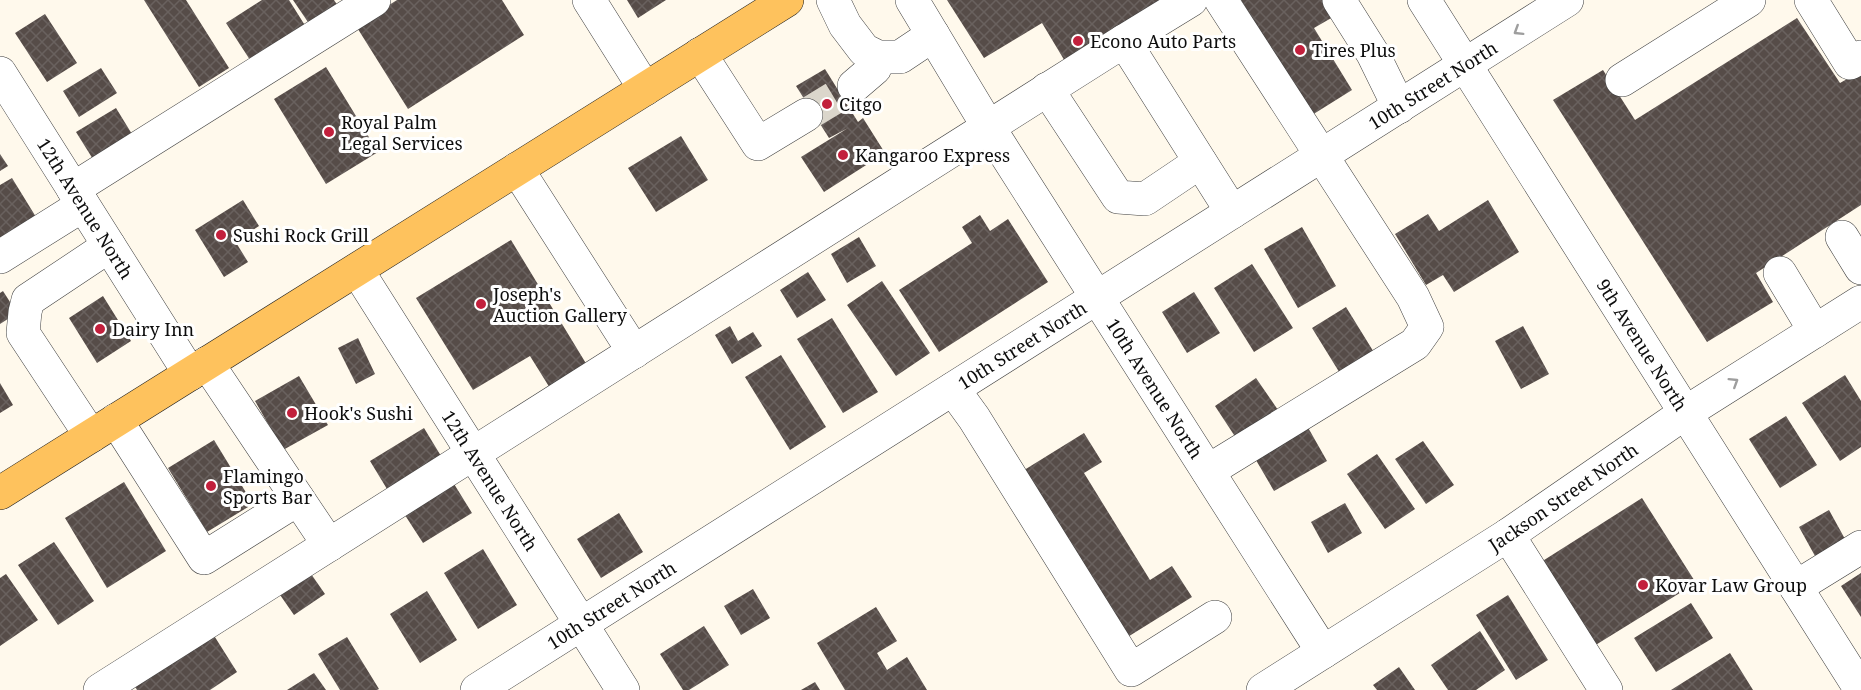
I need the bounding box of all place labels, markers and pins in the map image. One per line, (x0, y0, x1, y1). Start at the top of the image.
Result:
place label: Econo Auto Parts (1090, 29, 1236, 53)
marker: Econo Auto Parts (1071, 34, 1085, 48)
place label: Tires Plus (1312, 38, 1396, 62)
marker: Tires Plus (1293, 43, 1307, 57)
place label: Citgo (839, 92, 882, 116)
marker: Citgo (820, 97, 834, 111)
place label: Royal Palm Legal Services (341, 110, 463, 155)
marker: Royal Palm Legal Services (322, 125, 336, 139)
place label: Kangaroo Express (855, 143, 1010, 167)
marker: Kangaroo Express (836, 148, 850, 162)
place label: Sushi Rock Grill (233, 223, 369, 247)
marker: Sushi Rock Grill (214, 228, 228, 242)
place label: Joseph's Auction Gallery (492, 282, 628, 327)
marker: Joseph's Auction Gallery (474, 297, 488, 311)
place label: Dairy Inn (112, 317, 195, 341)
marker: Dairy Inn (93, 322, 107, 336)
place label: Hook's Sushi (304, 401, 413, 425)
marker: Hook's Sushi (285, 406, 299, 420)
place label: Flamingo Sports Bar (223, 464, 313, 509)
marker: Flamingo Sports Bar (204, 479, 218, 493)
place label: Kovar Law Group (1655, 573, 1807, 597)
marker: Kovar Law Group (1636, 578, 1650, 592)

